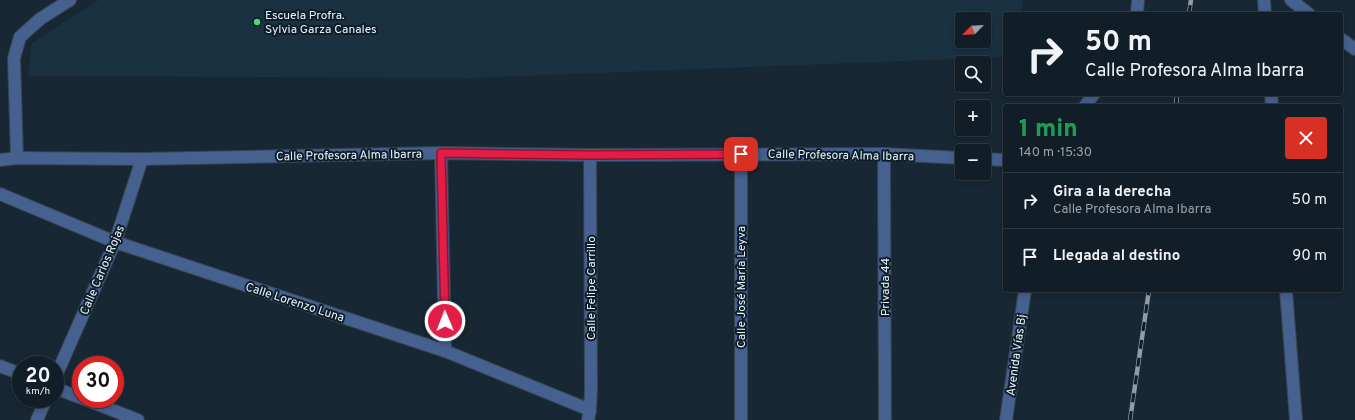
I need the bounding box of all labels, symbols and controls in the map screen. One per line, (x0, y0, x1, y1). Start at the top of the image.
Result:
place label: Escuela Profra. Sylvia Garza Canales (265, 8, 377, 38)
north arrow (955, 12, 991, 48)
map controls (955, 12, 991, 180)
marker: Escuela Profra. Sylvia Garza Canales (252, 17, 262, 27)
text: 50 m (1085, 25, 1152, 61)
icon: right (1019, 28, 1071, 80)
button: search (955, 56, 991, 92)
text: Calle Profesora Alma Ibarra (1085, 60, 1304, 83)
button: + (955, 100, 991, 136)
text: 1 min (1019, 115, 1078, 145)
button: close (1285, 117, 1327, 159)
pin (724, 137, 758, 171)
icon: arrive (730, 143, 752, 165)
button: − (955, 144, 991, 180)
text: 140 m · 15:30 (1019, 145, 1092, 161)
street label: Calle Profesora Alma Ibarra (276, 147, 422, 165)
street label: Calle Profesora Alma Ibarra (768, 147, 914, 165)
text: Gira a la derecha (1053, 183, 1171, 202)
icon: right (1019, 190, 1041, 212)
text: 50 m (1292, 191, 1327, 210)
text: Calle Profesora Alma Ibarra (1053, 202, 1211, 218)
street label: Calle Carlos Rojas (77, 223, 129, 318)
street label: Calle José María Leyva (734, 226, 750, 348)
street label: Calle Felipe Carrillo (584, 236, 600, 340)
icon: arrive (1019, 246, 1041, 268)
text: Llegada al destino (1053, 247, 1180, 266)
text: 90 m (1292, 247, 1327, 266)
street label: Privada 44 (878, 258, 894, 316)
street label: Calle Lorenzo Luna (243, 279, 346, 326)
position arrow (424, 300, 466, 342)
street label: Avenida Vías Bj (1003, 313, 1031, 397)
speed limit sign: 30 (72, 356, 124, 408)
text: 20 (25, 364, 51, 390)
text: km/h (26, 385, 50, 398)

